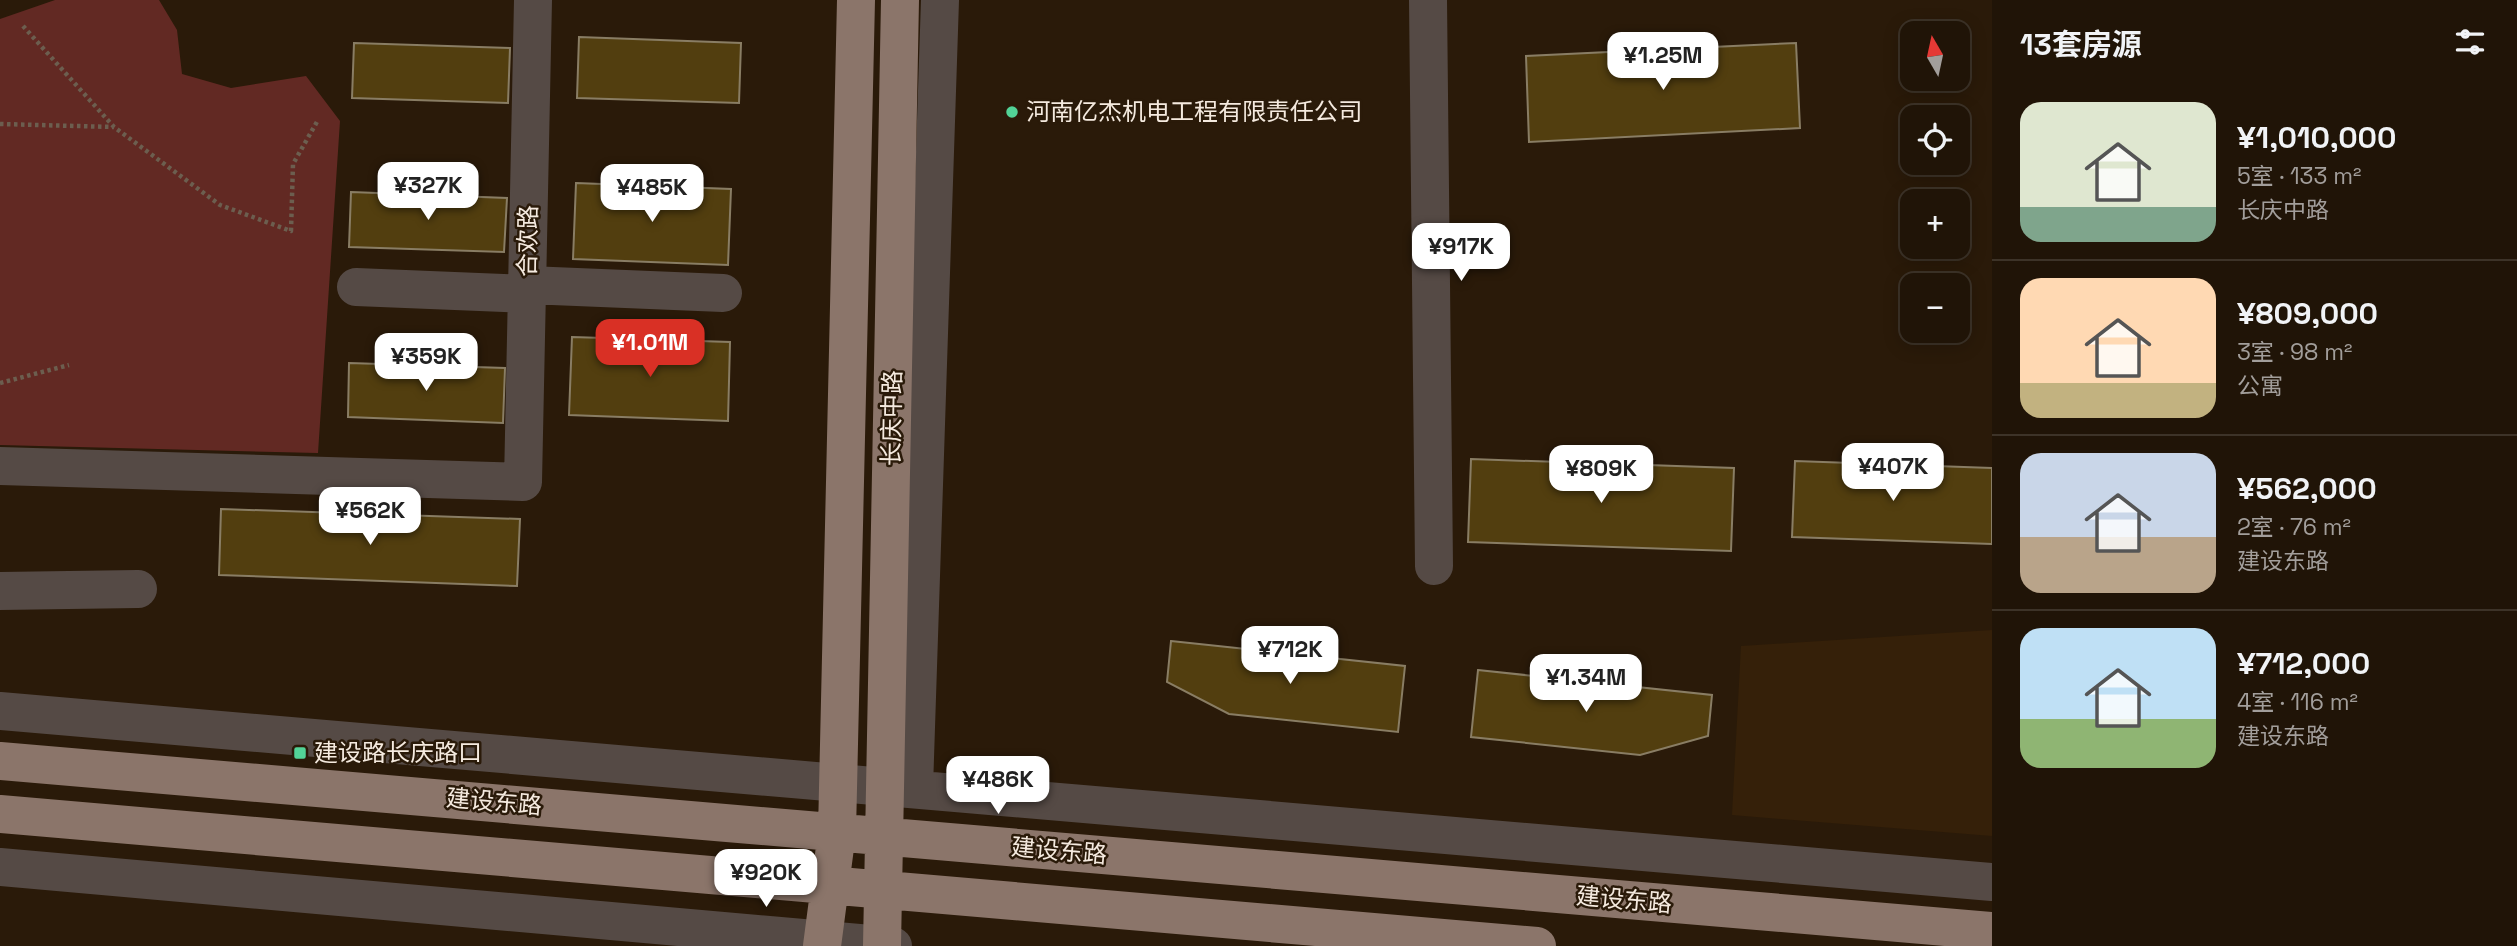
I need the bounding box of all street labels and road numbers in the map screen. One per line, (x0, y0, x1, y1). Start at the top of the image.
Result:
street label: 合欢路 (511, 205, 544, 277)
street label: 长庆中路 (875, 370, 908, 466)
street label: 建设东路 (445, 782, 543, 821)
street label: 建设东路 (1010, 831, 1108, 870)
street label: 建设东路 (1575, 880, 1673, 919)

